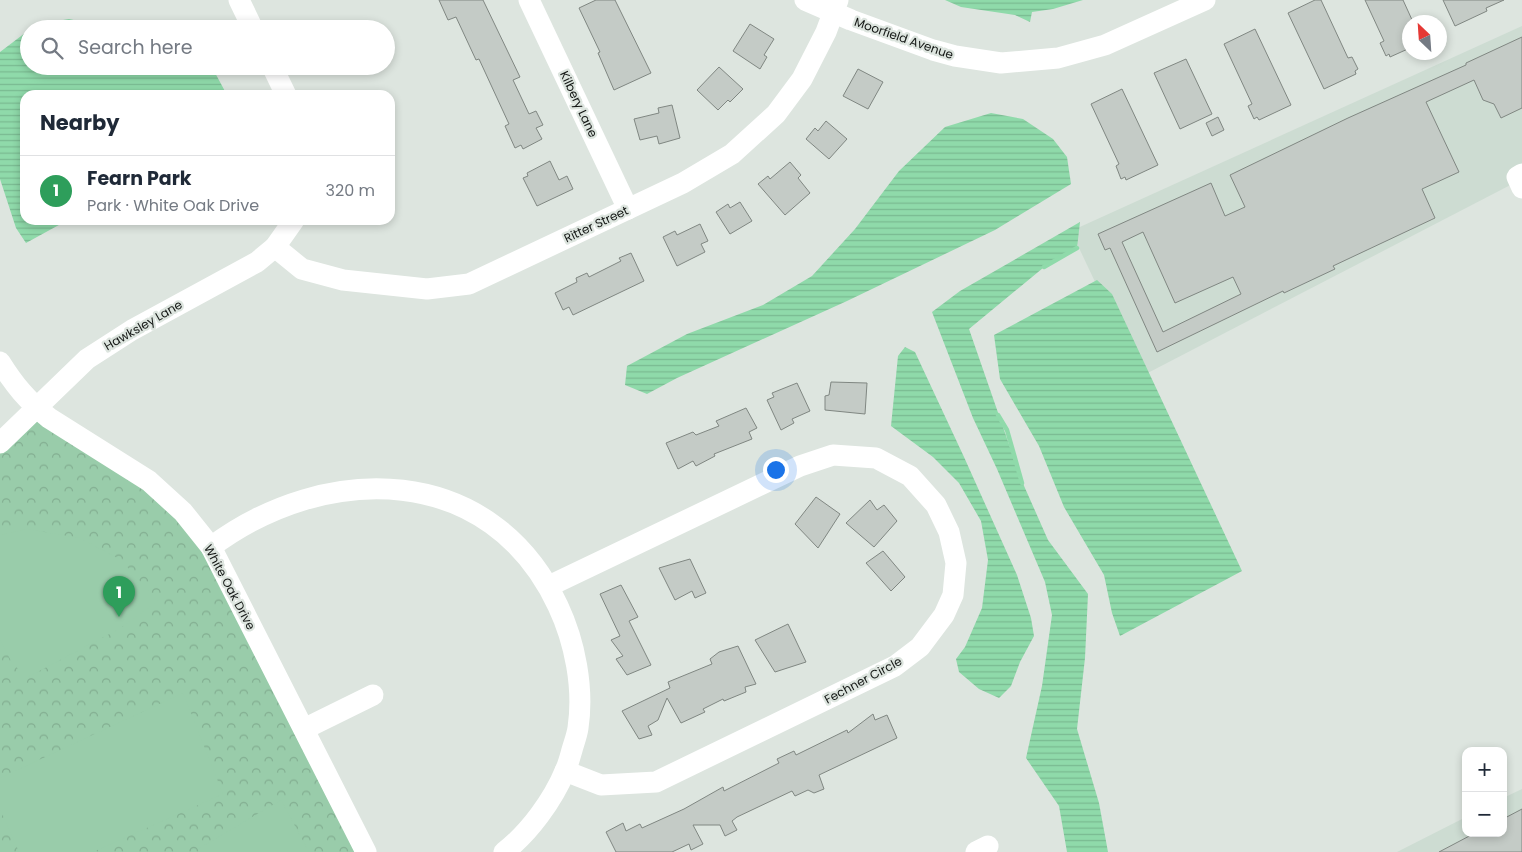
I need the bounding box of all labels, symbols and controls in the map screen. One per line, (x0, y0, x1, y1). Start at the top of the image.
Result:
street label: Moorfield Avenue (852, 13, 956, 63)
north arrow (1402, 15, 1447, 60)
search box (20, 20, 395, 75)
icon: search (38, 34, 66, 62)
text: Search here (78, 34, 192, 61)
street label: Kilbery Lane (556, 68, 602, 140)
text: Nearby (40, 108, 120, 137)
text: Fearn Park (87, 165, 192, 192)
text: 1 (53, 179, 59, 202)
text: 320 m (326, 179, 375, 202)
text: Park · White Oak Drive (87, 194, 259, 217)
street label: Ritter Street (561, 202, 631, 246)
street label: Hawksley Lane (101, 296, 185, 354)
your location (763, 457, 789, 483)
street label: White Oak Drive (200, 541, 260, 633)
pin: 1 (103, 576, 135, 617)
street label: Fechner Circle (821, 652, 905, 708)
map controls (1462, 747, 1507, 837)
button: + (1462, 747, 1507, 792)
button: − (1462, 792, 1507, 837)

